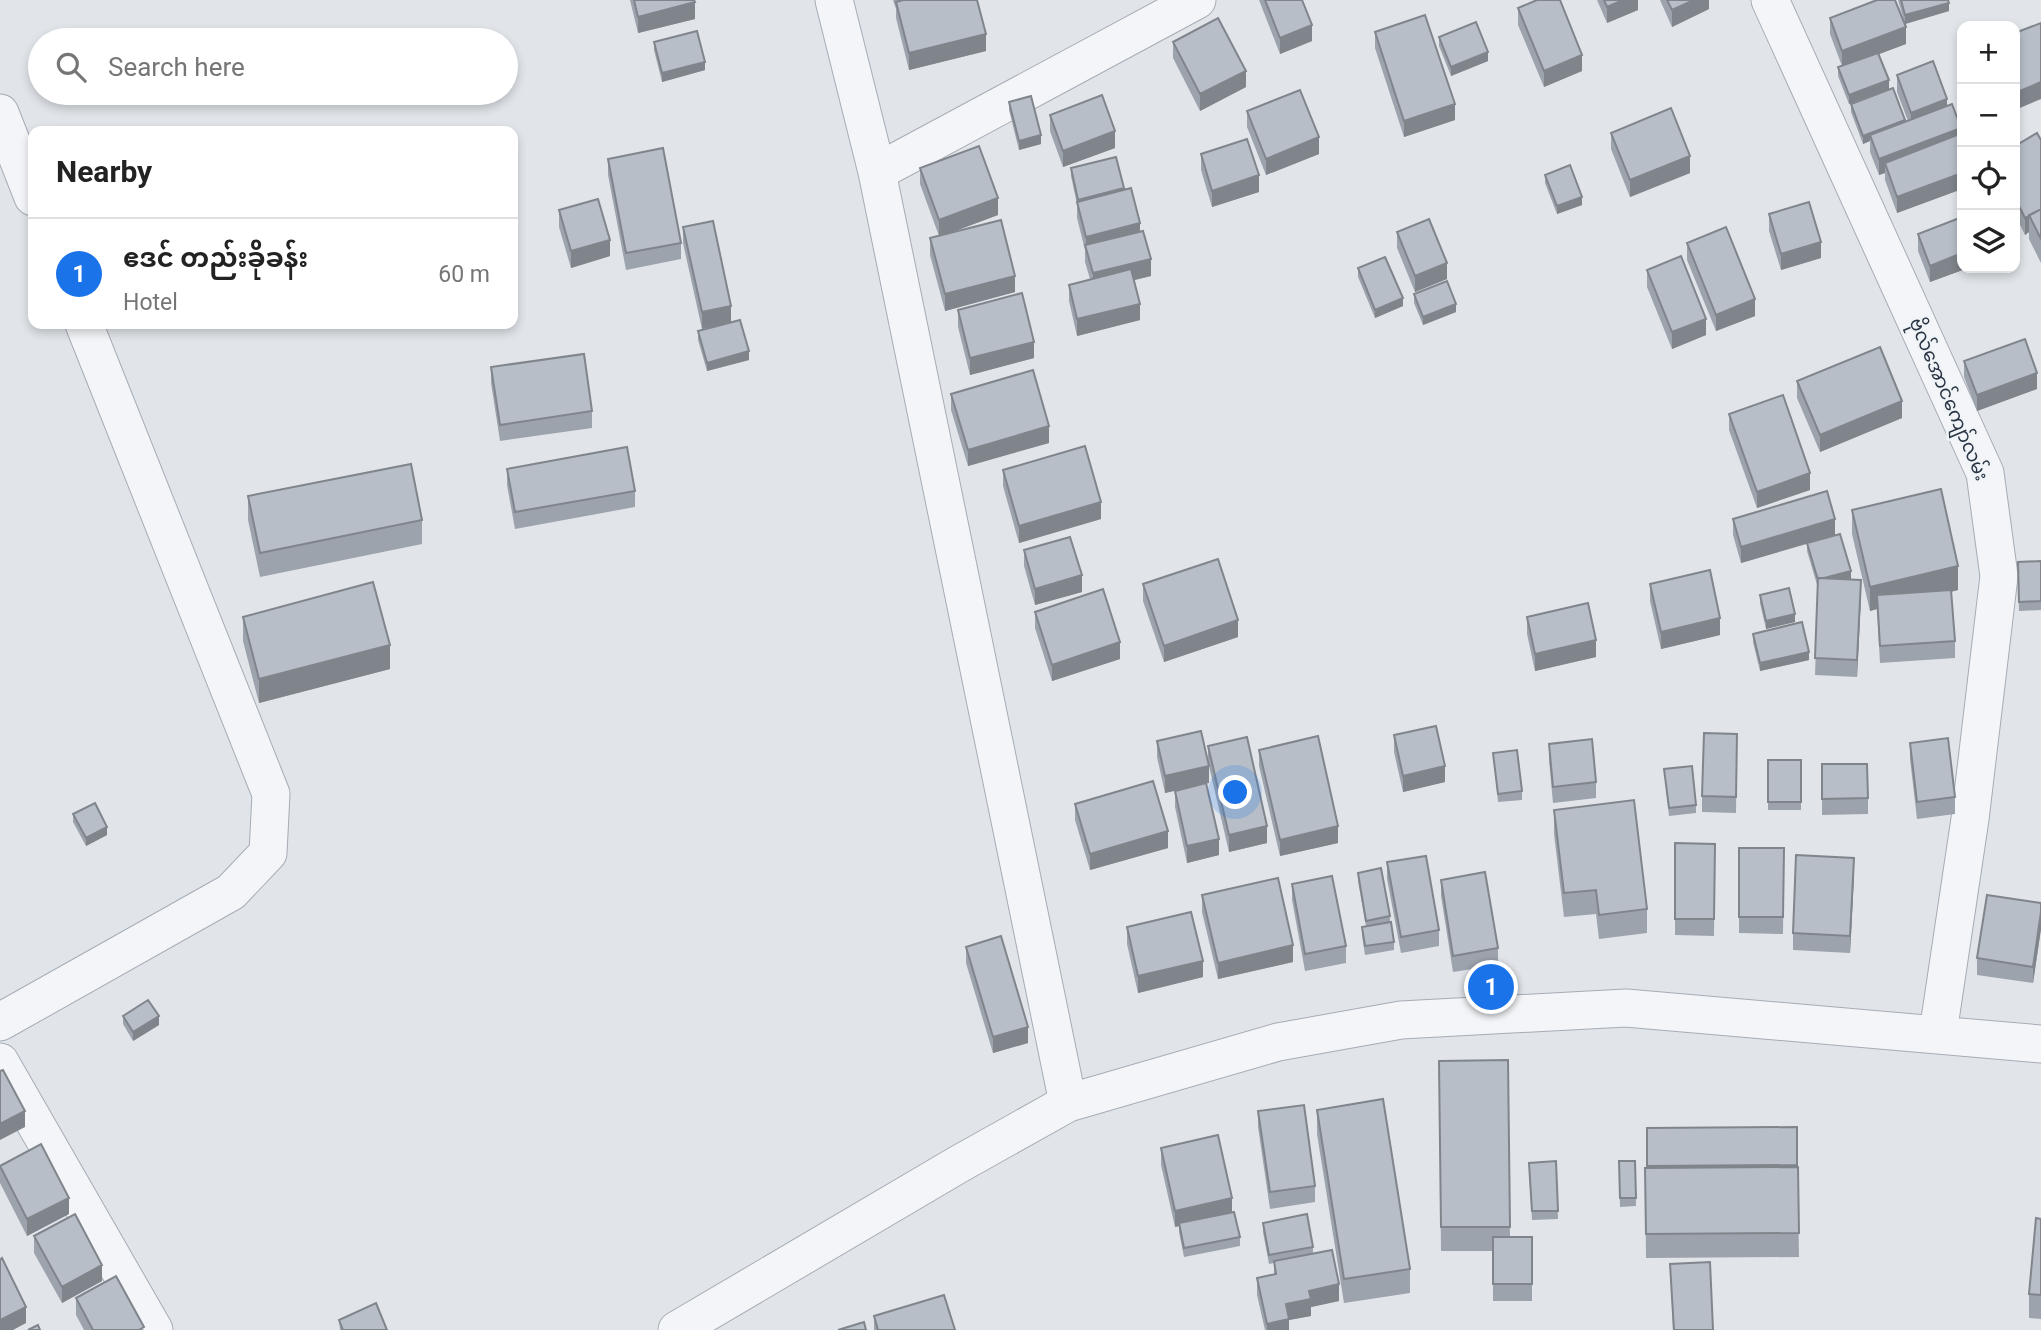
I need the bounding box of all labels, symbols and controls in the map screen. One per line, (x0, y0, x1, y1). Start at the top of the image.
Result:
map controls (1957, 21, 2020, 273)
button: + (1957, 21, 2020, 84)
search box (28, 28, 518, 105)
icon: search (52, 48, 90, 86)
text: Search here (108, 52, 245, 82)
button: − (1957, 84, 2020, 147)
button: locate (1957, 147, 2020, 210)
text: Nearby (56, 154, 152, 189)
button: layers (1957, 210, 2020, 273)
text: ဧဒင် တည်းခိုခန်း (123, 243, 308, 273)
text: 1 (72, 261, 86, 288)
text: 60 m (438, 261, 490, 288)
text: Hotel (123, 289, 178, 316)
street label: ဗိုလ်အောင်ကျော်လမ်း (1900, 313, 1996, 486)
your location (1218, 775, 1252, 809)
pin: 1 (1468, 961, 1514, 1013)

